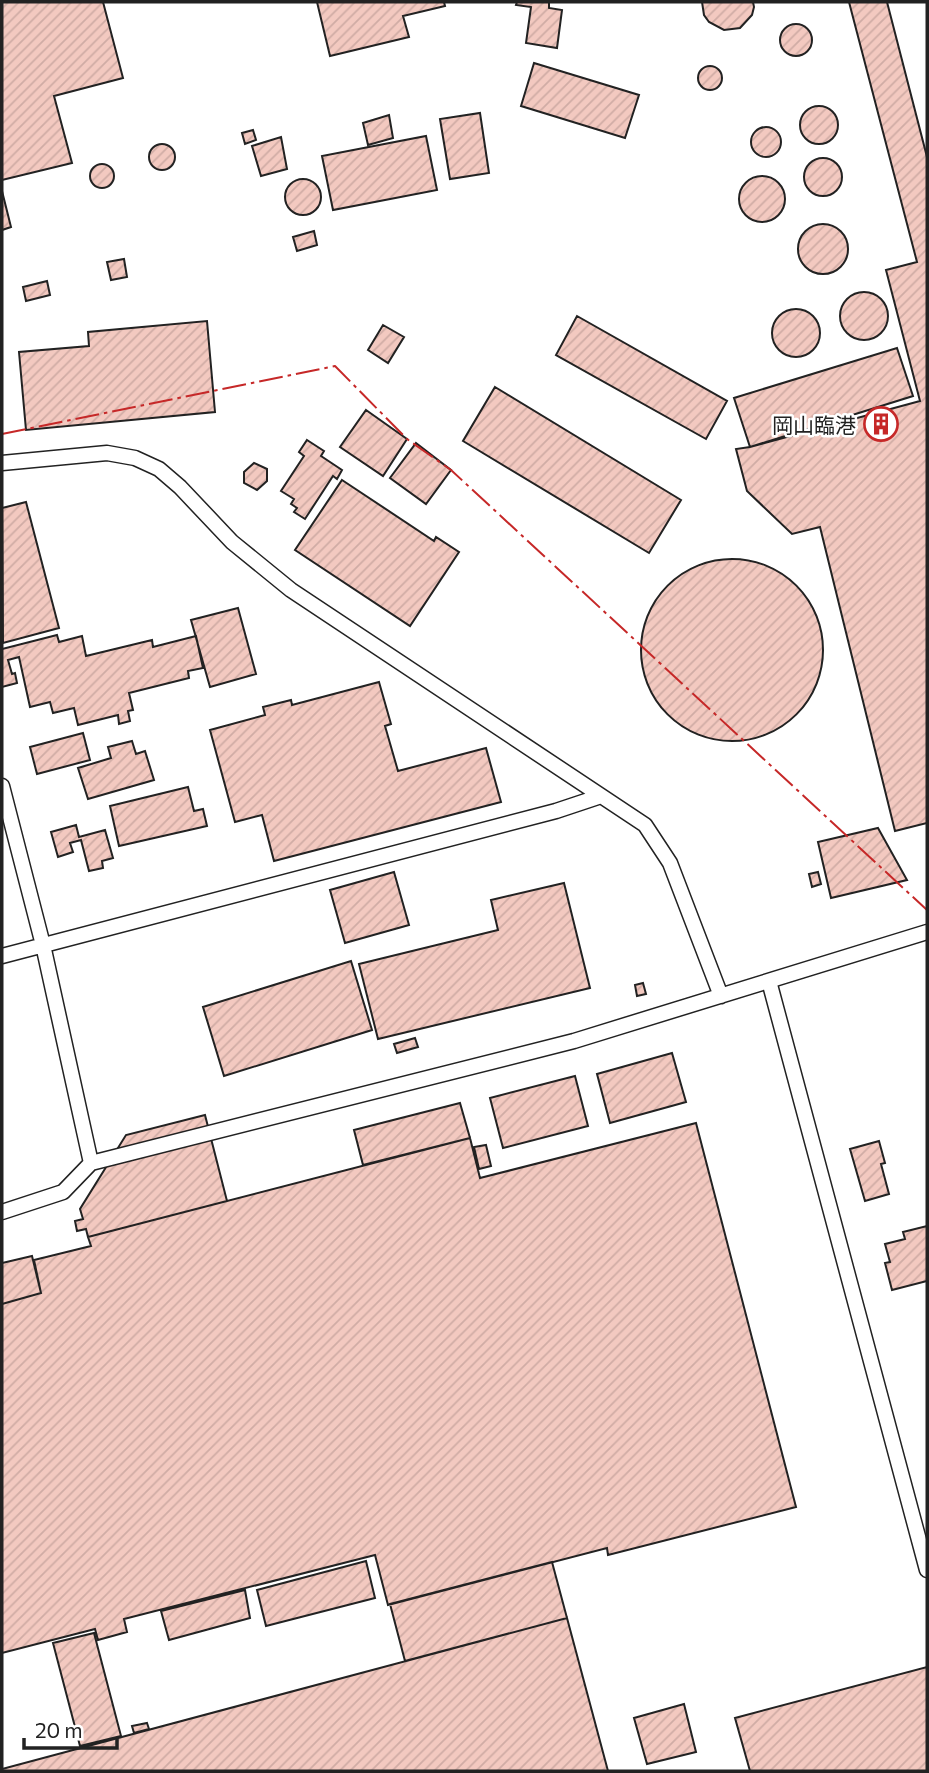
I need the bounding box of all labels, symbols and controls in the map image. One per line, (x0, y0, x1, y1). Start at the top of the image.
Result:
building icon: 岡山臨港 (862, 405, 900, 443)
place label: 岡山臨港 (772, 412, 856, 437)
scale bar (24, 1706, 117, 1750)
text: 20 m (35, 1717, 83, 1742)

